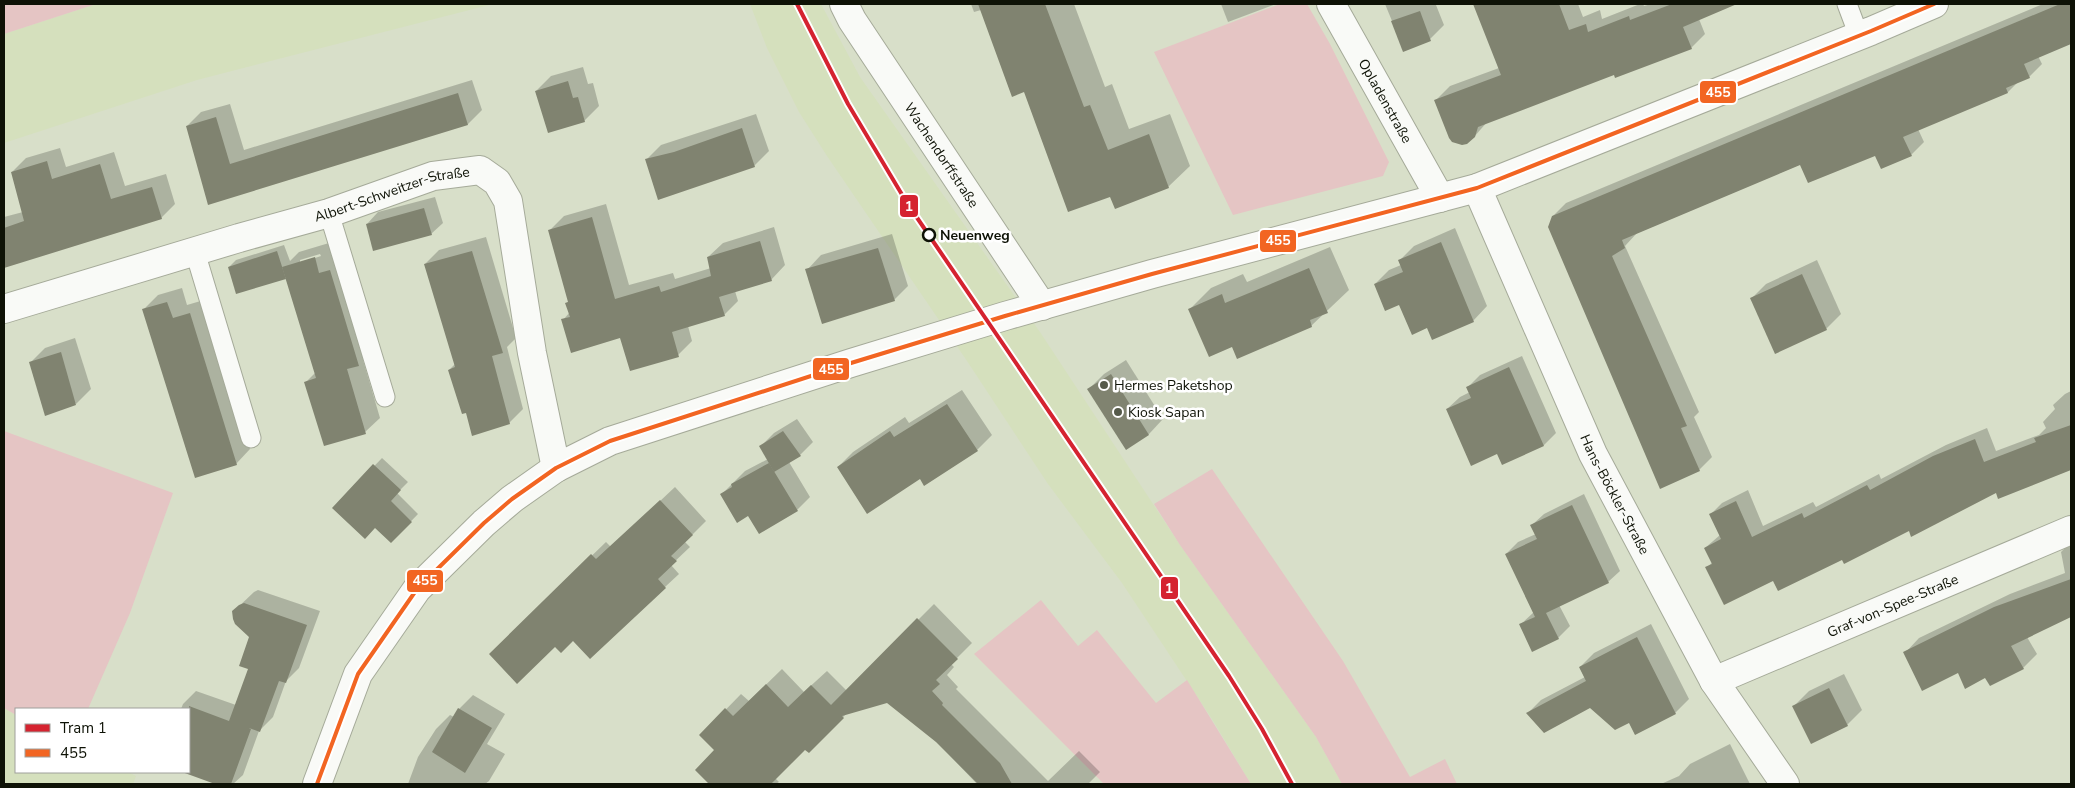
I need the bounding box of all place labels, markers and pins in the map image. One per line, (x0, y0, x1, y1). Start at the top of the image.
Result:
place label: Neuenweg (940, 226, 1010, 245)
marker: Neuenweg (922, 228, 936, 242)
place label: Hermes Paketshop (1114, 376, 1233, 395)
marker: Hermes Paketshop (1098, 379, 1110, 391)
place label: Kiosk Sapan (1128, 403, 1205, 422)
marker: Kiosk Sapan (1112, 406, 1124, 418)

